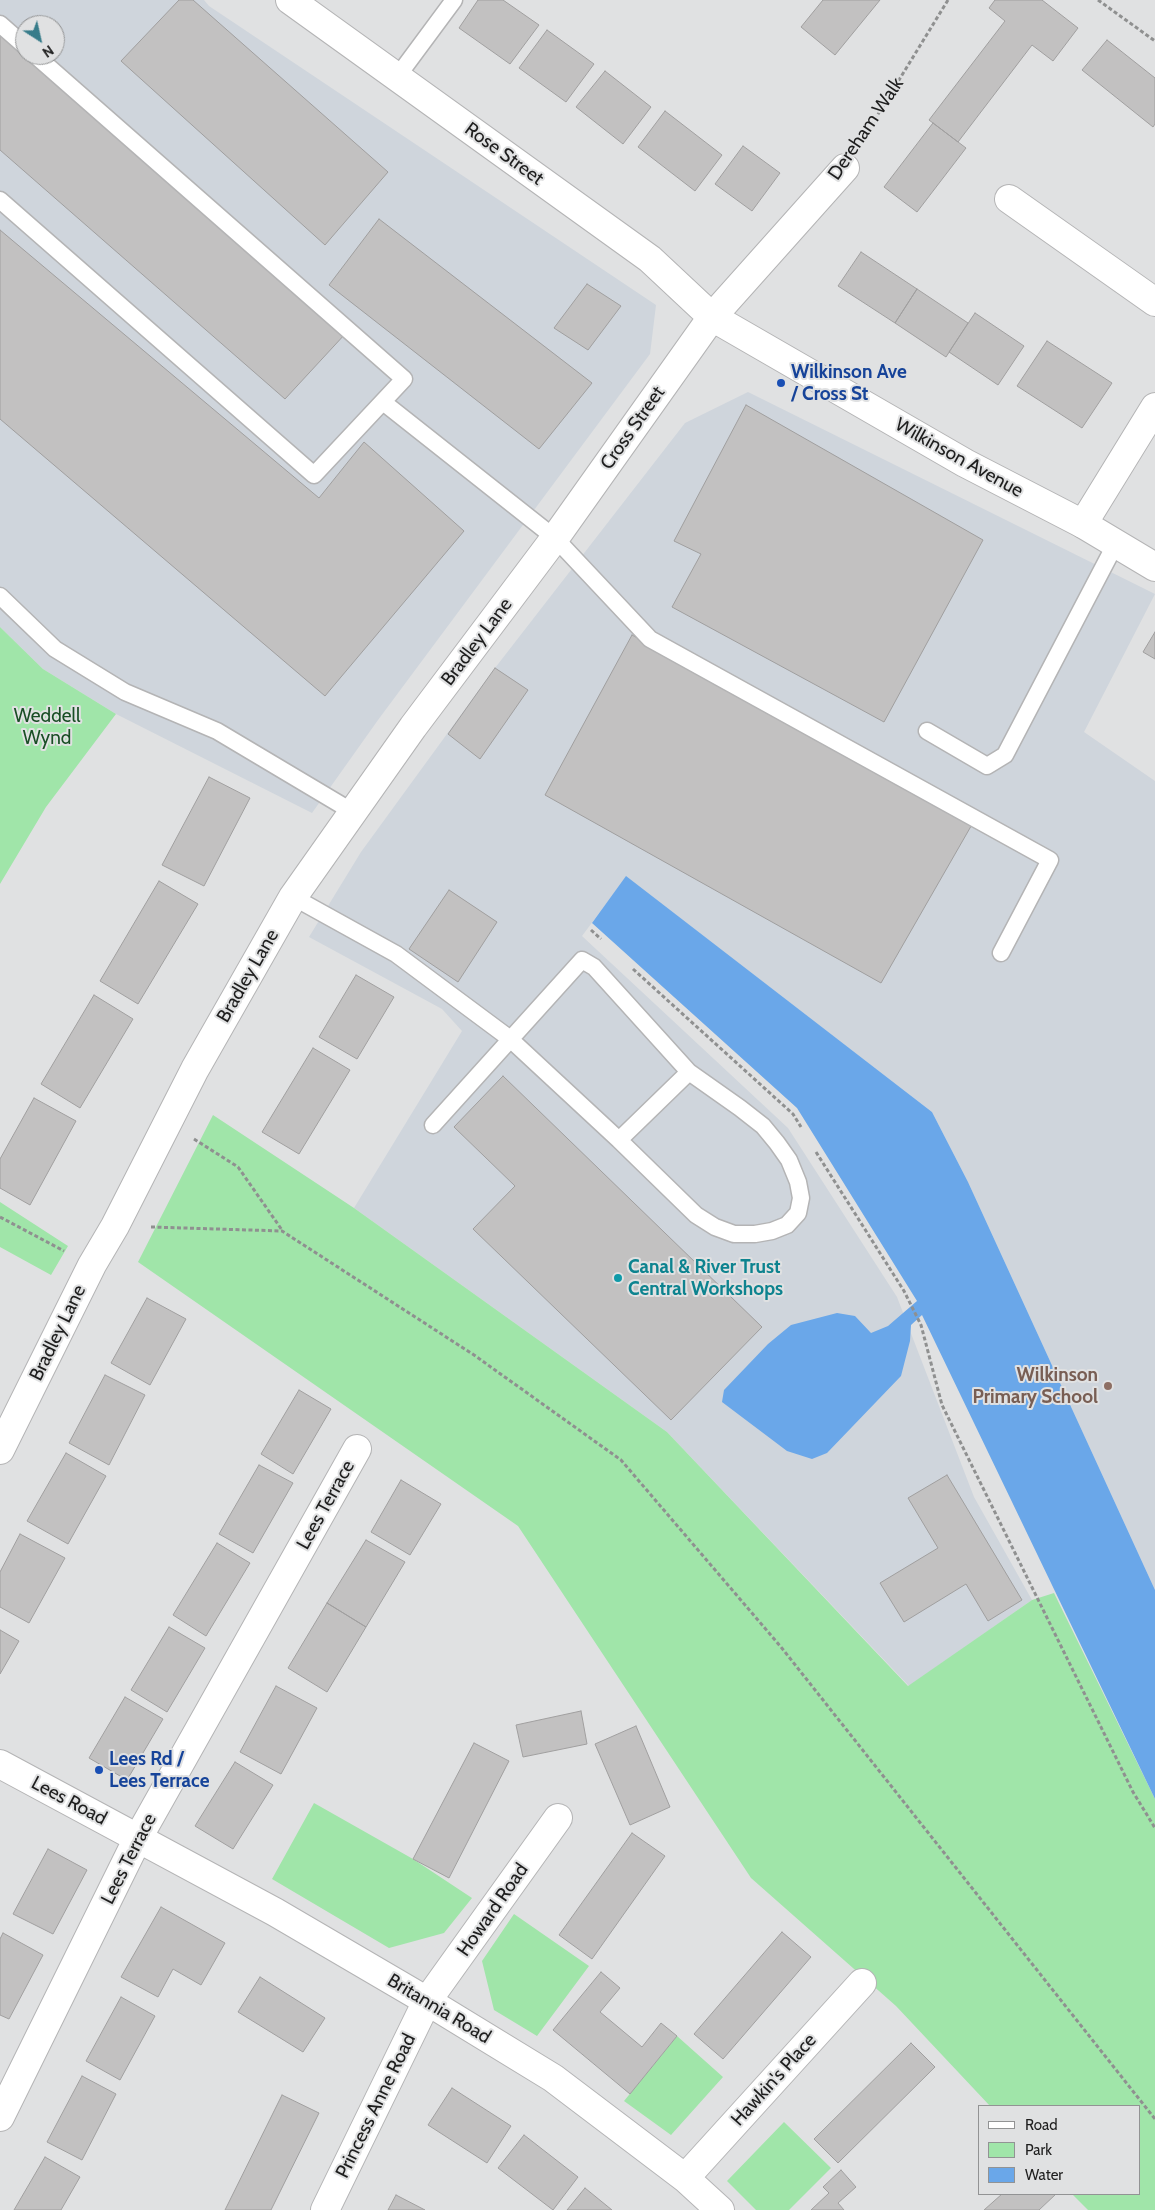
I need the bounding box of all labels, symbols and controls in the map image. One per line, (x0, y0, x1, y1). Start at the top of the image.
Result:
north arrow (15, 15, 65, 65)
text: N (39, 41, 57, 62)
street label: Dereham Walk (823, 73, 909, 185)
street label: Rose Street (460, 118, 548, 190)
place label: Wilkinson Ave / Cross St (791, 361, 907, 405)
marker: Wilkinson Ave / Cross St (775, 377, 787, 389)
street label: Cross Street (596, 382, 670, 474)
street label: Wilkinson Avenue (891, 413, 1027, 503)
street label: Bradley Lane (437, 594, 517, 690)
park label: Weddell Wynd (14, 705, 80, 749)
street label: Bradley Lane (212, 925, 284, 1027)
place label: Canal & River Trust Central Workshops (628, 1256, 783, 1300)
marker: Canal & River Trust Central Workshops (612, 1272, 624, 1284)
street label: Bradley Lane (25, 1281, 91, 1385)
place label: Wilkinson Primary School (972, 1364, 1098, 1408)
marker: Wilkinson Primary School (1102, 1380, 1114, 1392)
street label: Lees Terrace (292, 1456, 360, 1554)
place label: Lees Rd / Lees Terrace (109, 1748, 209, 1792)
marker: Lees Rd / Lees Terrace (93, 1764, 105, 1776)
street label: Lees Road (27, 1772, 111, 1830)
street label: Lees Terrace (96, 1810, 162, 1908)
street label: Howard Road (453, 1859, 533, 1961)
street label: Britannia Road (383, 1969, 495, 2049)
street label: Hawkin's Place (727, 2029, 821, 2131)
street label: Princess Anne Road (331, 2030, 421, 2182)
legend (978, 2105, 1140, 2195)
text: Road (1025, 2116, 1058, 2134)
text: Park (1025, 2141, 1052, 2159)
text: Water (1025, 2166, 1063, 2184)

